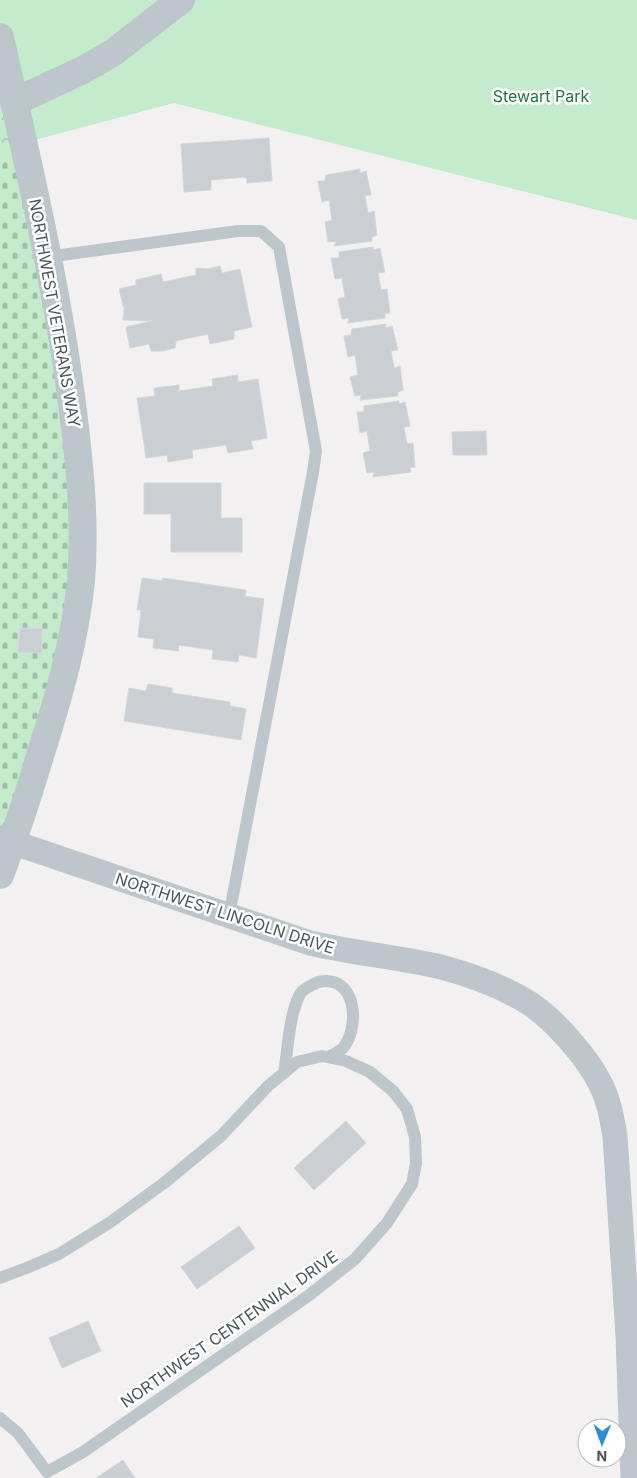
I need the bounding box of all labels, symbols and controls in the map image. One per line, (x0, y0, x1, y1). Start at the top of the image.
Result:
park label: Stewart Park (493, 86, 590, 106)
street label: NORTHWEST VETERANS WAY (25, 197, 85, 429)
street label: NORTHWEST LINCOLN DRIVE (113, 868, 337, 958)
street label: NORTHWEST CENTENNIAL DRIVE (117, 1246, 341, 1412)
north arrow (577, 1418, 627, 1468)
text: N (596, 1448, 607, 1465)

